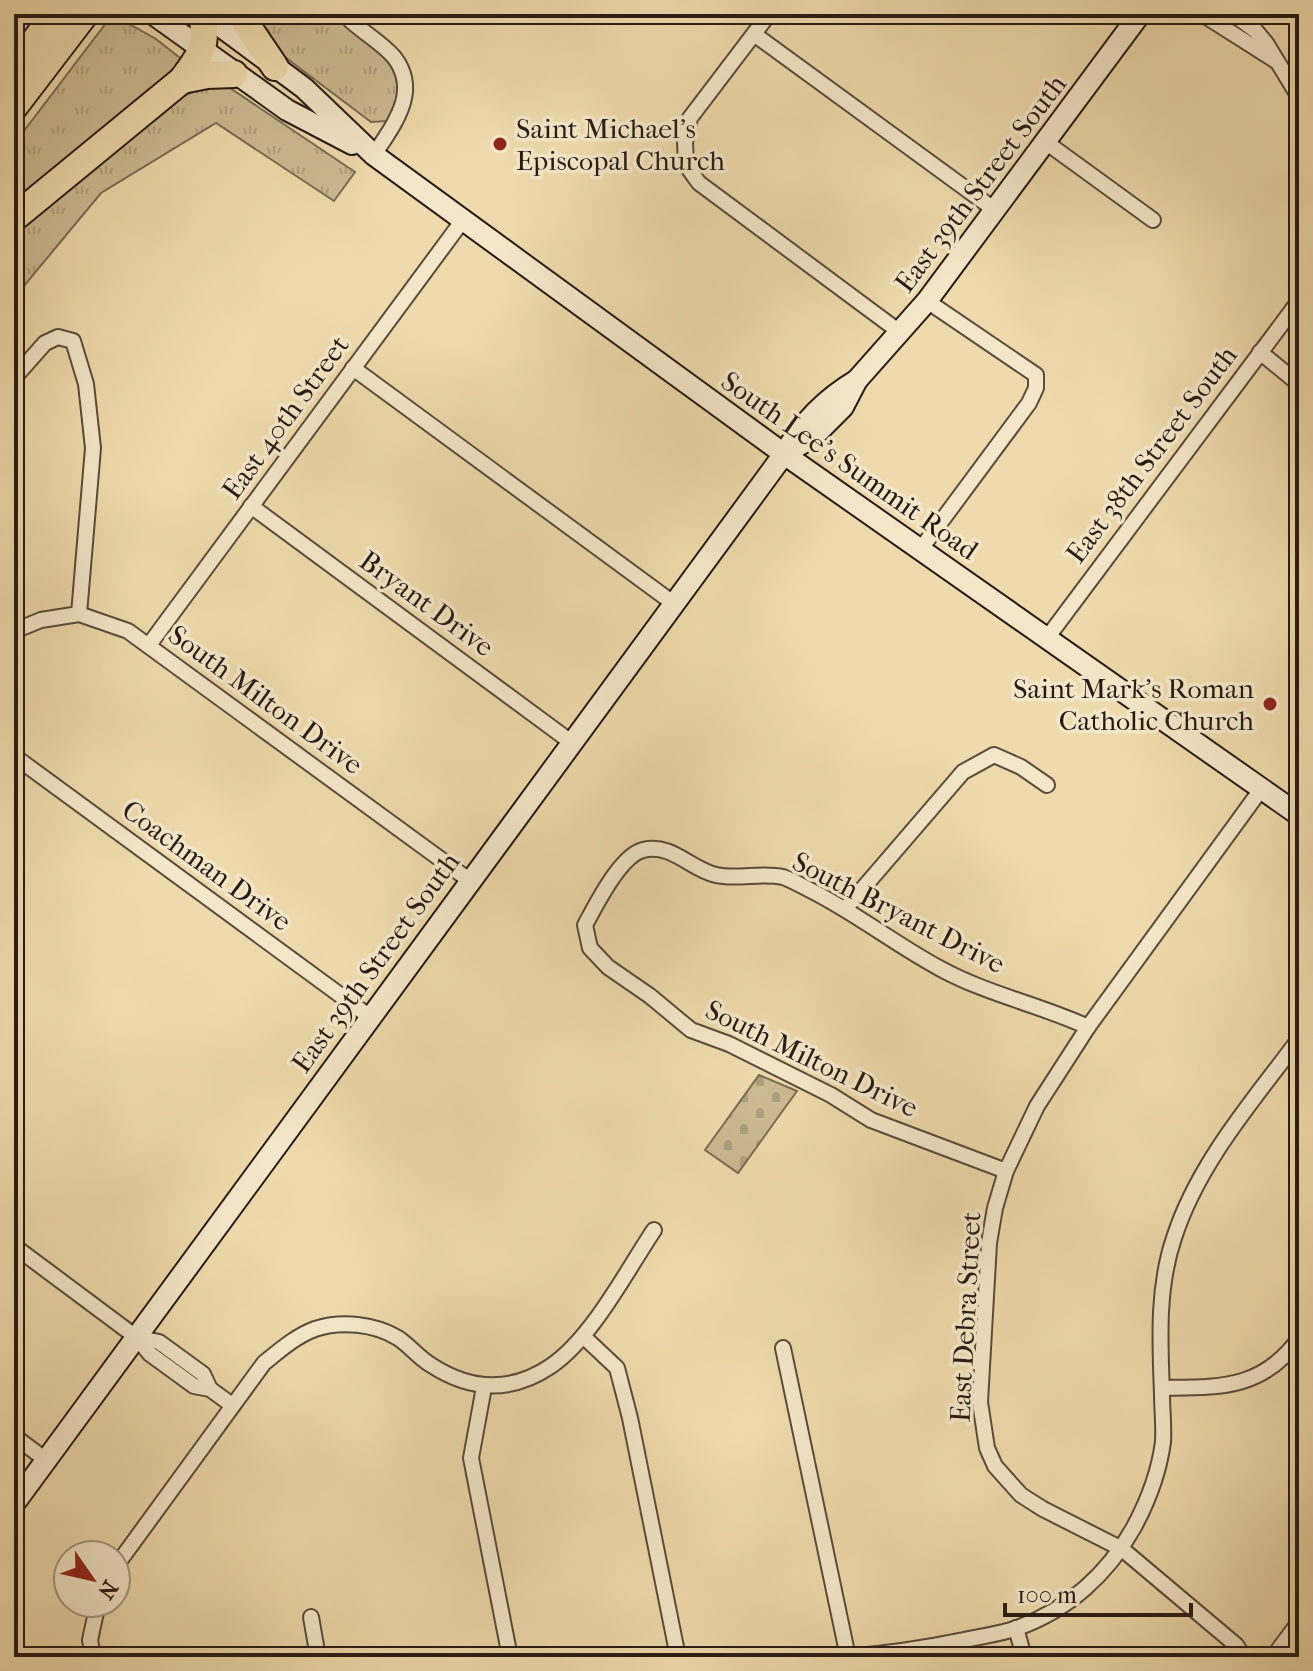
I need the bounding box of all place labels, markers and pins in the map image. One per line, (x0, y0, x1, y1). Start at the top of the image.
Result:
place label: Saint Michael's Episcopal Church (516, 112, 725, 177)
marker: Saint Michael's Episcopal Church (491, 135, 509, 153)
place label: Saint Mark's Roman Catholic Church (1013, 672, 1254, 737)
marker: Saint Mark's Roman Catholic Church (1261, 695, 1279, 713)

